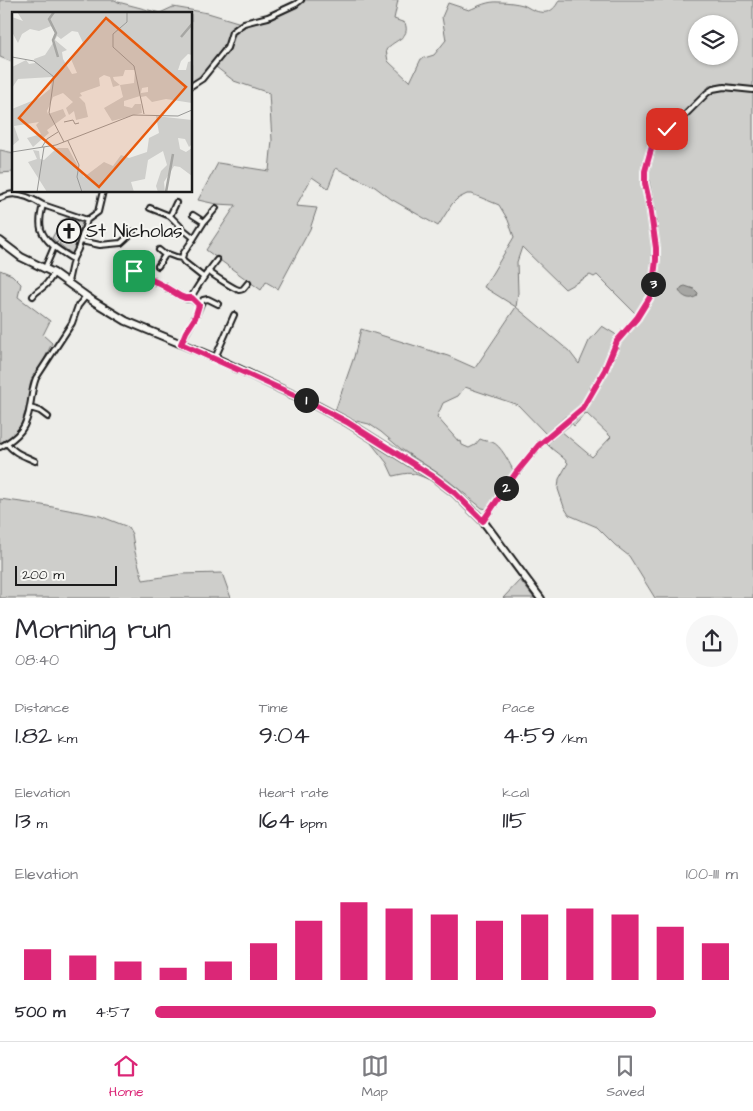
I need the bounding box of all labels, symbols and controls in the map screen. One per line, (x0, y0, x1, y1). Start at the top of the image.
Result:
inset map (12, 12, 192, 192)
map controls (688, 15, 738, 65)
button: layers (688, 15, 738, 65)
pin (646, 108, 688, 150)
icon: check (653, 115, 681, 143)
church icon: St Nicholas (56, 218, 82, 244)
place label: St Nicholas (86, 218, 183, 245)
pin (113, 250, 155, 292)
icon: arrive (120, 257, 148, 285)
pin: 3 (640, 272, 666, 296)
text: 3 (650, 274, 657, 294)
pin: 1 (294, 388, 318, 412)
text: 1 (306, 390, 307, 410)
pin: 2 (494, 476, 518, 500)
text: 2 (502, 478, 511, 498)
scale bar (15, 564, 118, 587)
text: 200 m (22, 565, 64, 585)
text: Morning run (15, 610, 171, 649)
button: share (686, 615, 738, 667)
text: 08:40 (15, 649, 59, 671)
text: Distance (15, 698, 69, 718)
text: Time (259, 698, 288, 718)
text: Pace (502, 698, 535, 718)
text: 1.82 (15, 718, 52, 753)
text: 9:04 (259, 718, 310, 753)
text: 4:59 (502, 718, 555, 753)
text: km (52, 729, 77, 749)
text: /km (555, 729, 587, 749)
text: Elevation (15, 783, 70, 803)
text: Heart rate (259, 783, 329, 803)
text: kcal (502, 783, 529, 803)
text: 13 (15, 803, 31, 838)
text: 164 (259, 803, 295, 838)
text: 115 (502, 803, 526, 838)
text: m (31, 814, 47, 834)
text: bpm (295, 814, 327, 834)
text: Elevation (15, 863, 78, 885)
text: 100–111 m (686, 863, 738, 885)
text: 500 m (15, 1001, 65, 1023)
text: 4:57 (95, 1001, 130, 1023)
tab: Home (109, 1052, 144, 1102)
tab: Map (361, 1052, 389, 1102)
tab: Saved (606, 1052, 644, 1102)

